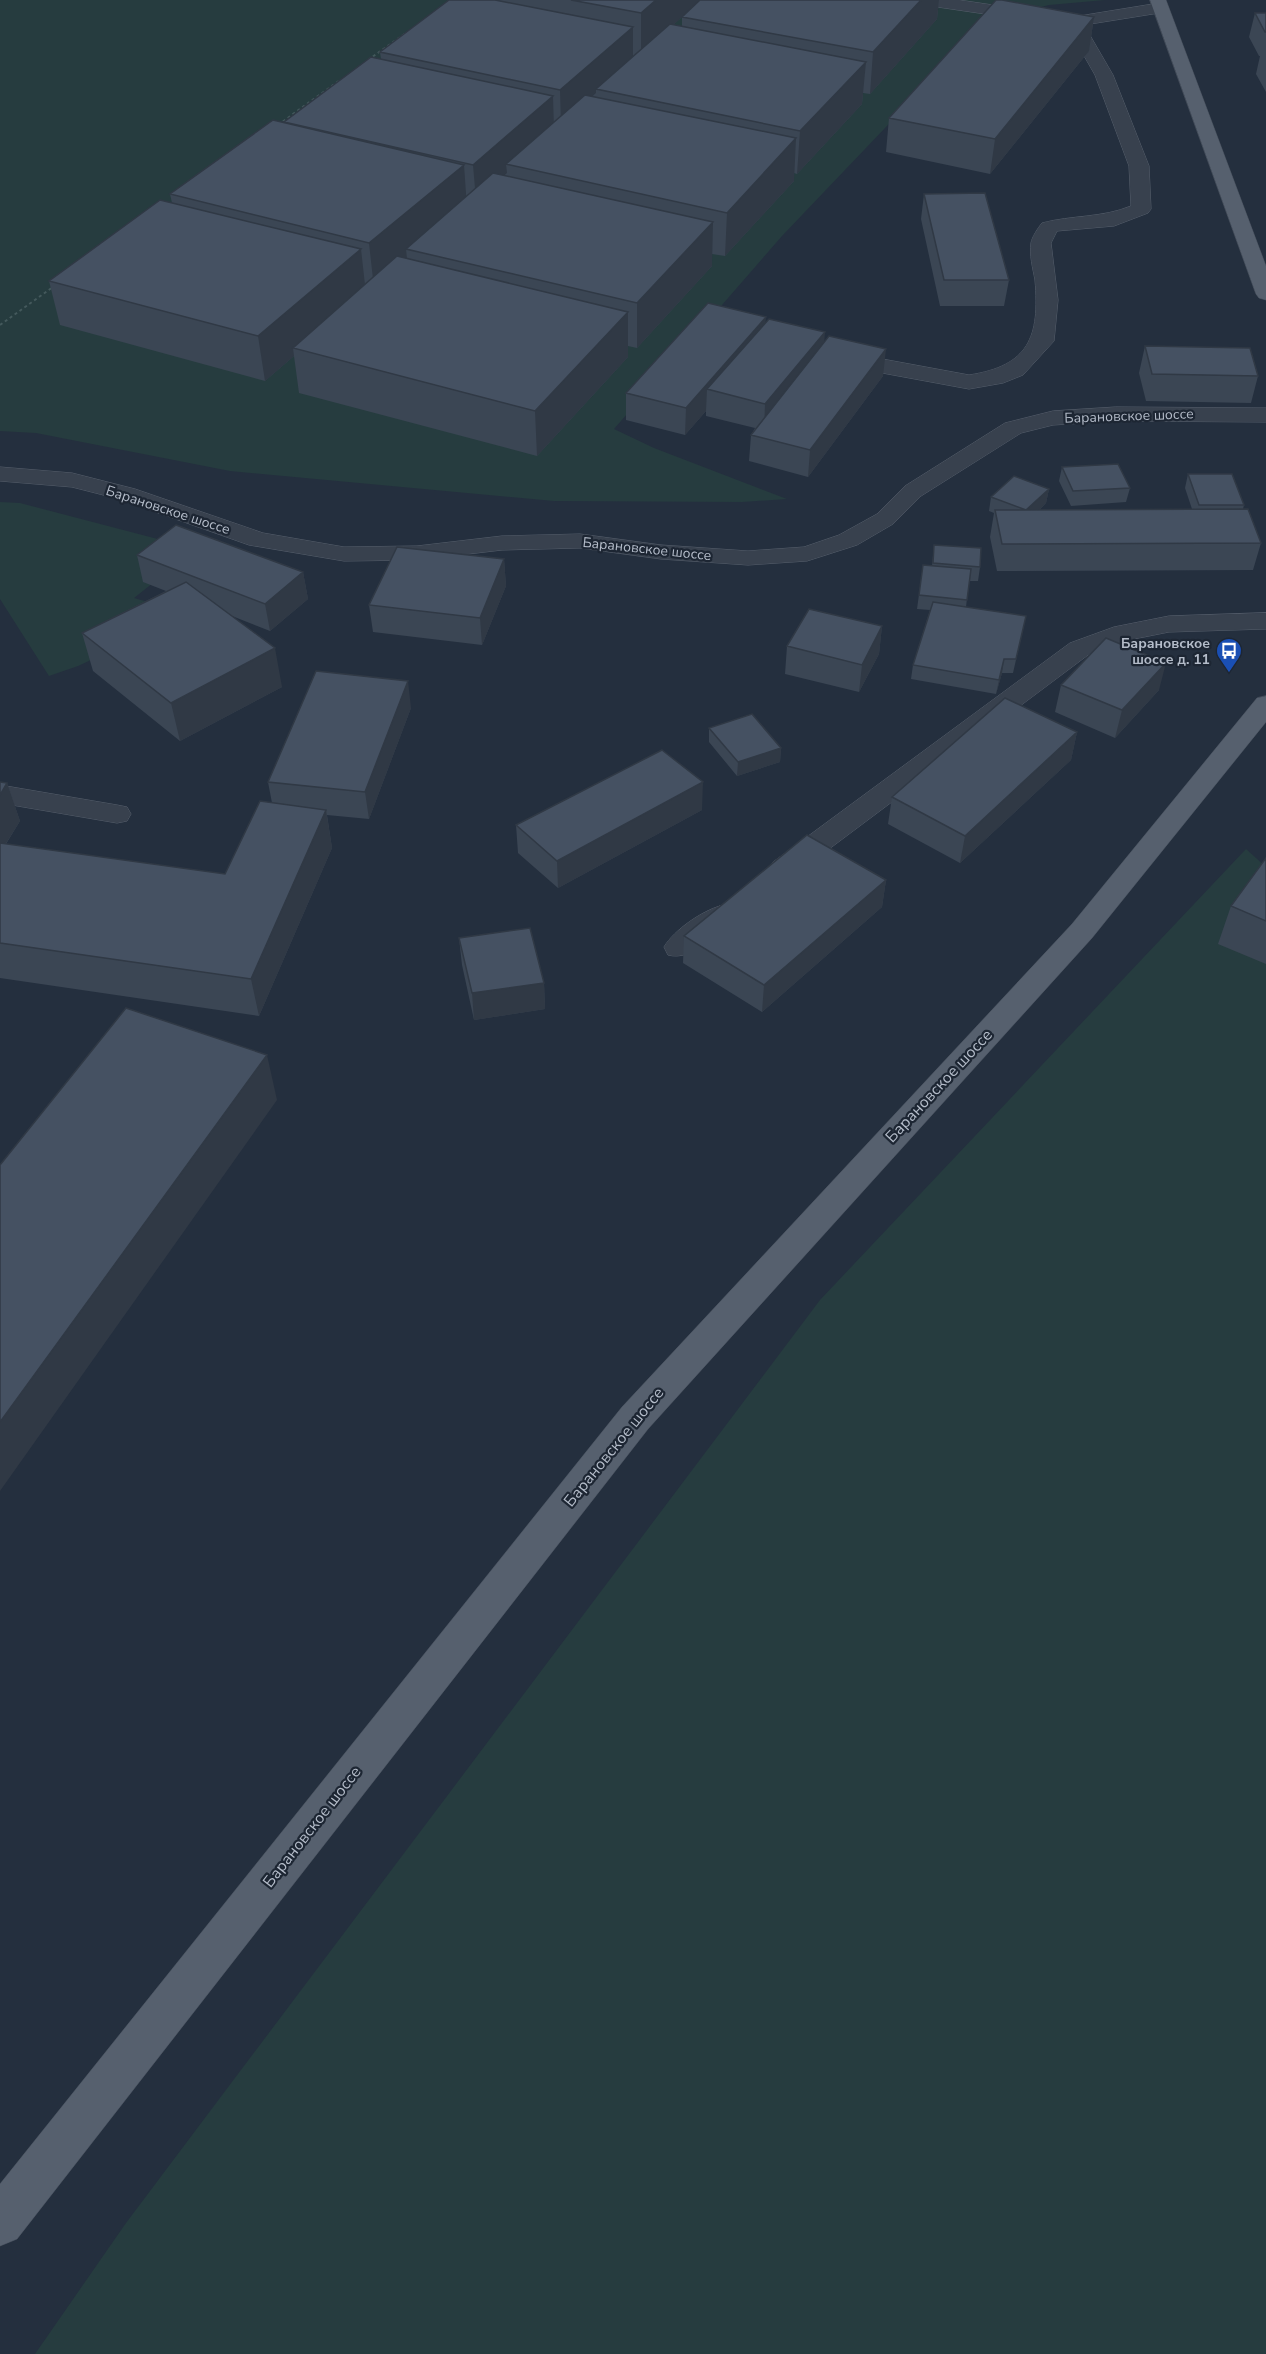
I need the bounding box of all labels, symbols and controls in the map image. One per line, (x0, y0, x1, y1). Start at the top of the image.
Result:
street label: Барановское шоссе (1064, 404, 1194, 428)
street label: Барановское шоссе (103, 481, 233, 539)
street label: Барановское шоссе (582, 533, 712, 565)
place label: Барановское шоссе д. 11 (1121, 634, 1210, 669)
bus stop icon: Барановское шоссе д. 11 (1214, 636, 1244, 674)
street label: Барановское шоссе (880, 1024, 998, 1148)
street label: Барановское шоссе (559, 1383, 669, 1511)
street label: Барановское шоссе (258, 1762, 366, 1892)

